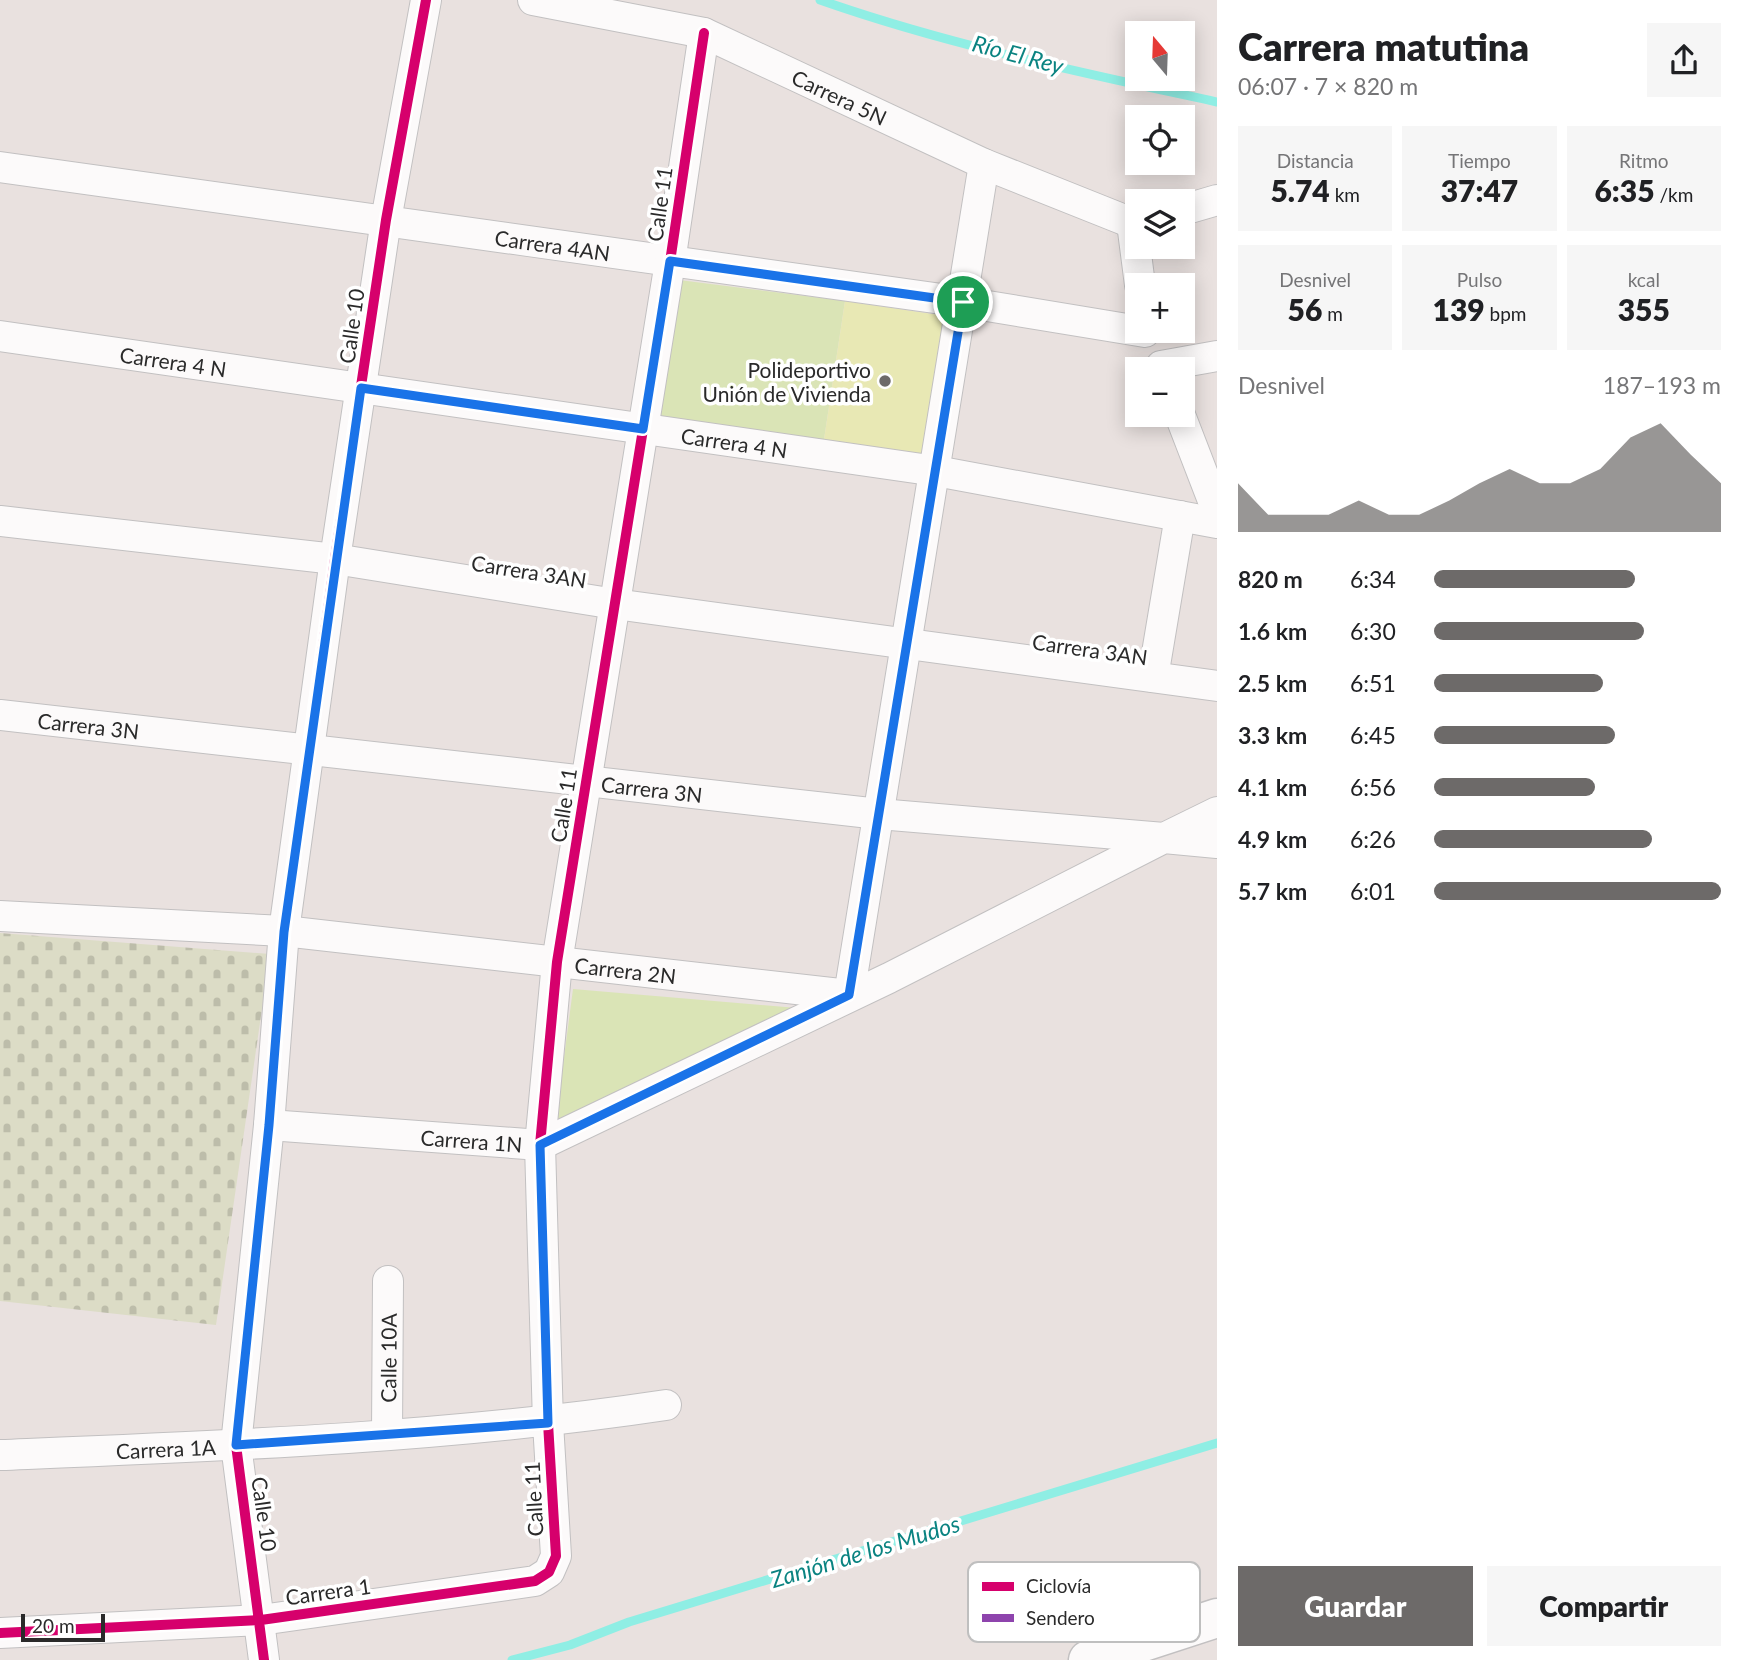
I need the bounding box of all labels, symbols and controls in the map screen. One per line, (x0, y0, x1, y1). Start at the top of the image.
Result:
north arrow (1125, 21, 1195, 91)
map controls (1125, 21, 1195, 427)
text: Carrera matutina (1238, 23, 1529, 69)
button: share (1647, 23, 1721, 97)
water label: Río El Rey (969, 28, 1068, 80)
street label: Carrera 5N (788, 64, 891, 129)
text: 06:07 · 7 × 820 m (1238, 72, 1418, 100)
button: locate (1125, 105, 1195, 175)
text: Distancia (1277, 149, 1354, 172)
text: Tiempo (1448, 149, 1511, 172)
text: Ritmo (1619, 149, 1669, 172)
street label: Calle 11 (641, 165, 677, 243)
text: 5.74 (1270, 172, 1330, 208)
text: 37:47 (1441, 172, 1518, 208)
text: 6:35 (1594, 172, 1655, 208)
text: km (1330, 183, 1360, 206)
text: /km (1655, 183, 1693, 206)
button: layers (1125, 189, 1195, 259)
street label: Carrera 4AN (493, 224, 612, 265)
text: Desnivel (1279, 268, 1351, 291)
text: Pulso (1457, 268, 1502, 291)
text: kcal (1628, 268, 1660, 291)
pin (933, 272, 993, 332)
button: + (1125, 273, 1195, 343)
icon: arrive (944, 283, 982, 321)
street label: Calle 10 (333, 287, 369, 365)
text: 56 (1288, 291, 1322, 327)
text: 139 (1433, 291, 1485, 327)
text: 355 (1618, 291, 1670, 327)
text: m (1322, 302, 1343, 325)
text: bpm (1485, 302, 1526, 325)
street label: Carrera 4 N (118, 341, 228, 381)
place label: Polideportivo Unión de Vivienda (703, 357, 871, 406)
button: − (1125, 357, 1195, 427)
text: Desnivel (1238, 371, 1325, 399)
text: 187–193 m (1603, 371, 1721, 399)
marker: Polideportivo Unión de Vivienda (877, 373, 893, 389)
street label: Carrera 4 N (679, 422, 789, 462)
street label: Carrera 3AN (470, 550, 588, 592)
text: 820 m (1238, 565, 1303, 593)
text: 6:34 (1350, 565, 1396, 593)
text: 1.6 km (1238, 617, 1307, 645)
text: 6:30 (1350, 617, 1396, 645)
street label: Carrera 3AN (1031, 629, 1149, 669)
text: 2.5 km (1238, 669, 1307, 697)
text: 6:51 (1350, 669, 1396, 697)
street label: Carrera 3N (36, 707, 141, 743)
text: 3.3 km (1238, 721, 1307, 749)
text: 6:45 (1350, 721, 1396, 749)
street label: Calle 11 (545, 766, 581, 844)
street label: Carrera 3N (600, 770, 704, 807)
text: 4.1 km (1238, 773, 1307, 801)
text: 6:56 (1350, 773, 1396, 801)
text: 4.9 km (1238, 825, 1307, 853)
text: 6:26 (1350, 825, 1396, 853)
text: 5.7 km (1238, 877, 1307, 905)
text: 6:01 (1350, 877, 1396, 905)
street label: Carrera 2N (573, 952, 677, 988)
street label: Carrera 1N (420, 1124, 523, 1156)
street label: Calle 10A (375, 1312, 400, 1403)
street label: Carrera 1A (115, 1433, 217, 1463)
street label: Calle 11 (519, 1461, 547, 1537)
street label: Calle 10 (247, 1475, 283, 1553)
water label: Zanjón de los Mudos (766, 1509, 963, 1593)
legend (968, 1562, 1200, 1642)
button: Guardar (1238, 1566, 1473, 1646)
button: Compartir (1487, 1566, 1721, 1646)
street label: Carrera 1 (284, 1573, 372, 1609)
text: Ciclovía (1026, 1574, 1091, 1597)
text: Sendero (1026, 1606, 1095, 1629)
scale bar (21, 1611, 105, 1643)
text: 20 m (32, 1614, 75, 1637)

